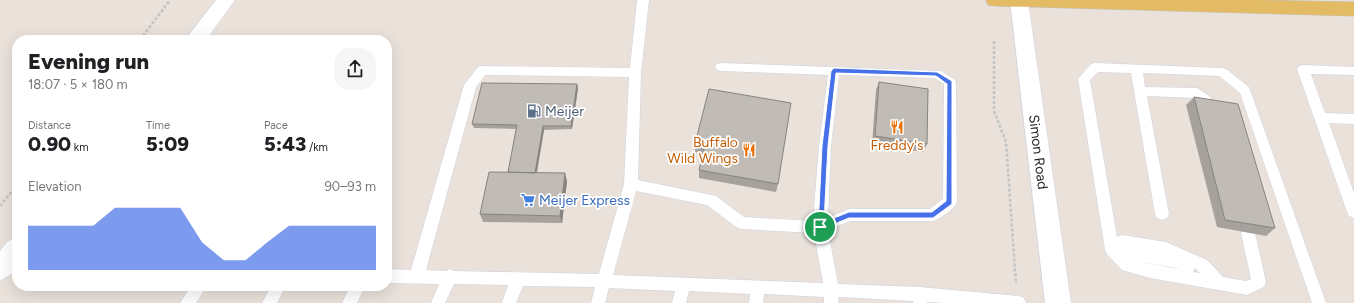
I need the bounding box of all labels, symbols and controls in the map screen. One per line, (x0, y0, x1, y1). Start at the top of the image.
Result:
text: Evening run (28, 48, 149, 75)
button: share (334, 48, 376, 90)
text: 18:07 · 5 × 180 m (28, 77, 128, 92)
fuel station icon: Meijer (526, 103, 542, 119)
place label: Meijer (545, 103, 584, 120)
street label: Simon Road (1025, 114, 1051, 190)
text: Distance (28, 119, 71, 132)
text: Time (146, 119, 170, 132)
text: Pace (264, 119, 288, 132)
restaurant icon: Freddy's (889, 119, 905, 135)
text: 0.90 (28, 132, 71, 156)
text: 5:09 (146, 132, 189, 156)
text: 5:43 (264, 132, 306, 156)
place label: Buffalo Wild Wings (667, 134, 738, 167)
place label: Freddy's (871, 137, 923, 154)
text: km (71, 141, 89, 154)
text: /km (306, 141, 328, 154)
restaurant icon: Buffalo Wild Wings (741, 142, 757, 158)
text: Elevation (28, 179, 81, 194)
text: 90–93 m (324, 179, 376, 194)
supermarket icon: Meijer Express (520, 192, 536, 208)
place label: Meijer Express (539, 192, 630, 209)
pin (803, 210, 837, 244)
icon: arrive (809, 216, 831, 238)

